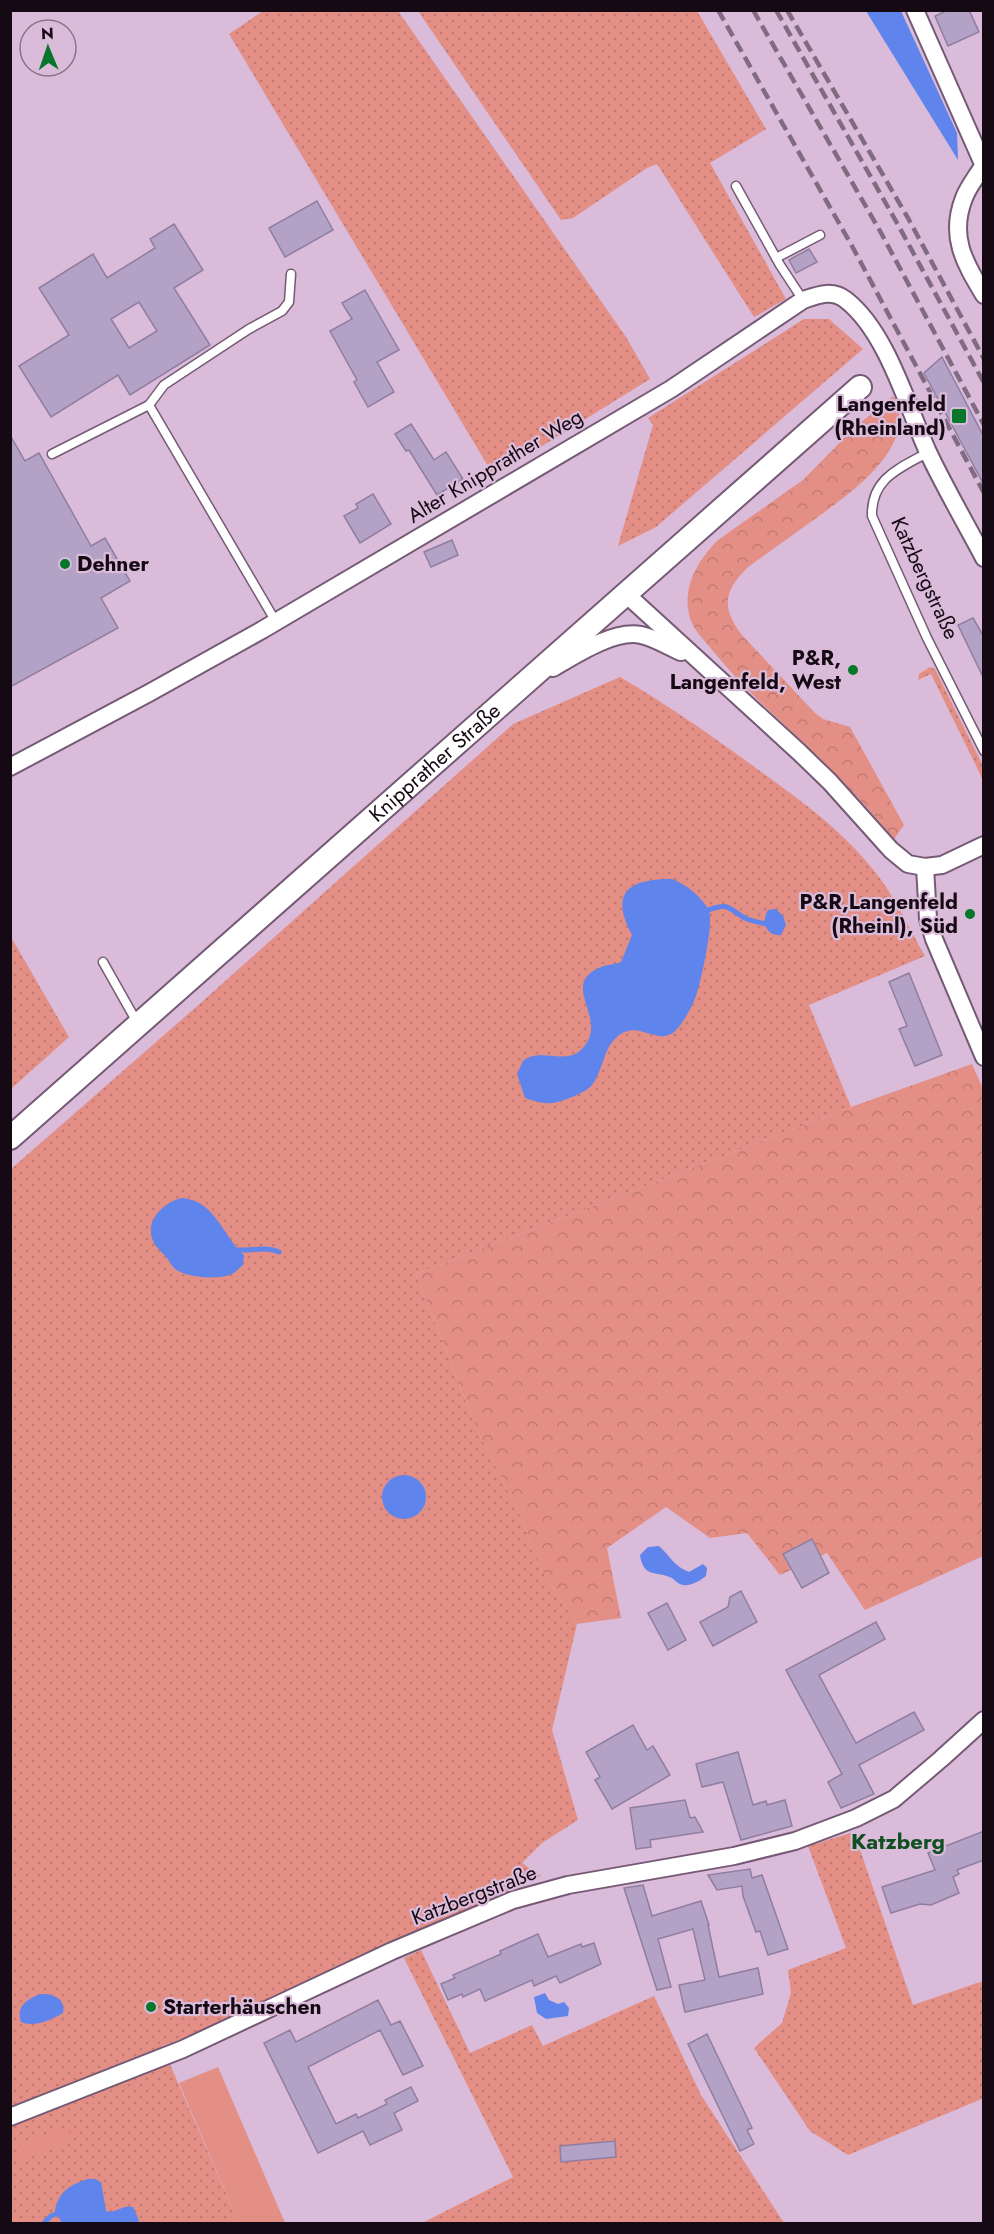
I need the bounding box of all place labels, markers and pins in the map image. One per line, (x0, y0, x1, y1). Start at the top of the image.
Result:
place label: Langenfeld (Rheinland) (834, 389, 946, 443)
marker: Langenfeld (Rheinland) (950, 407, 968, 425)
place label: Dehner (77, 549, 149, 579)
marker: Dehner (58, 557, 72, 571)
place label: P&R, Langenfeld, West (670, 643, 841, 697)
marker: P&R, Langenfeld, West (846, 663, 860, 677)
place label: P&R,Langenfeld (Rheinl), Süd (799, 887, 958, 941)
marker: P&R,Langenfeld (Rheinl), Süd (963, 907, 977, 921)
place label: Starterhäuschen (163, 1992, 322, 2022)
marker: Starterhäuschen (144, 2000, 158, 2014)

